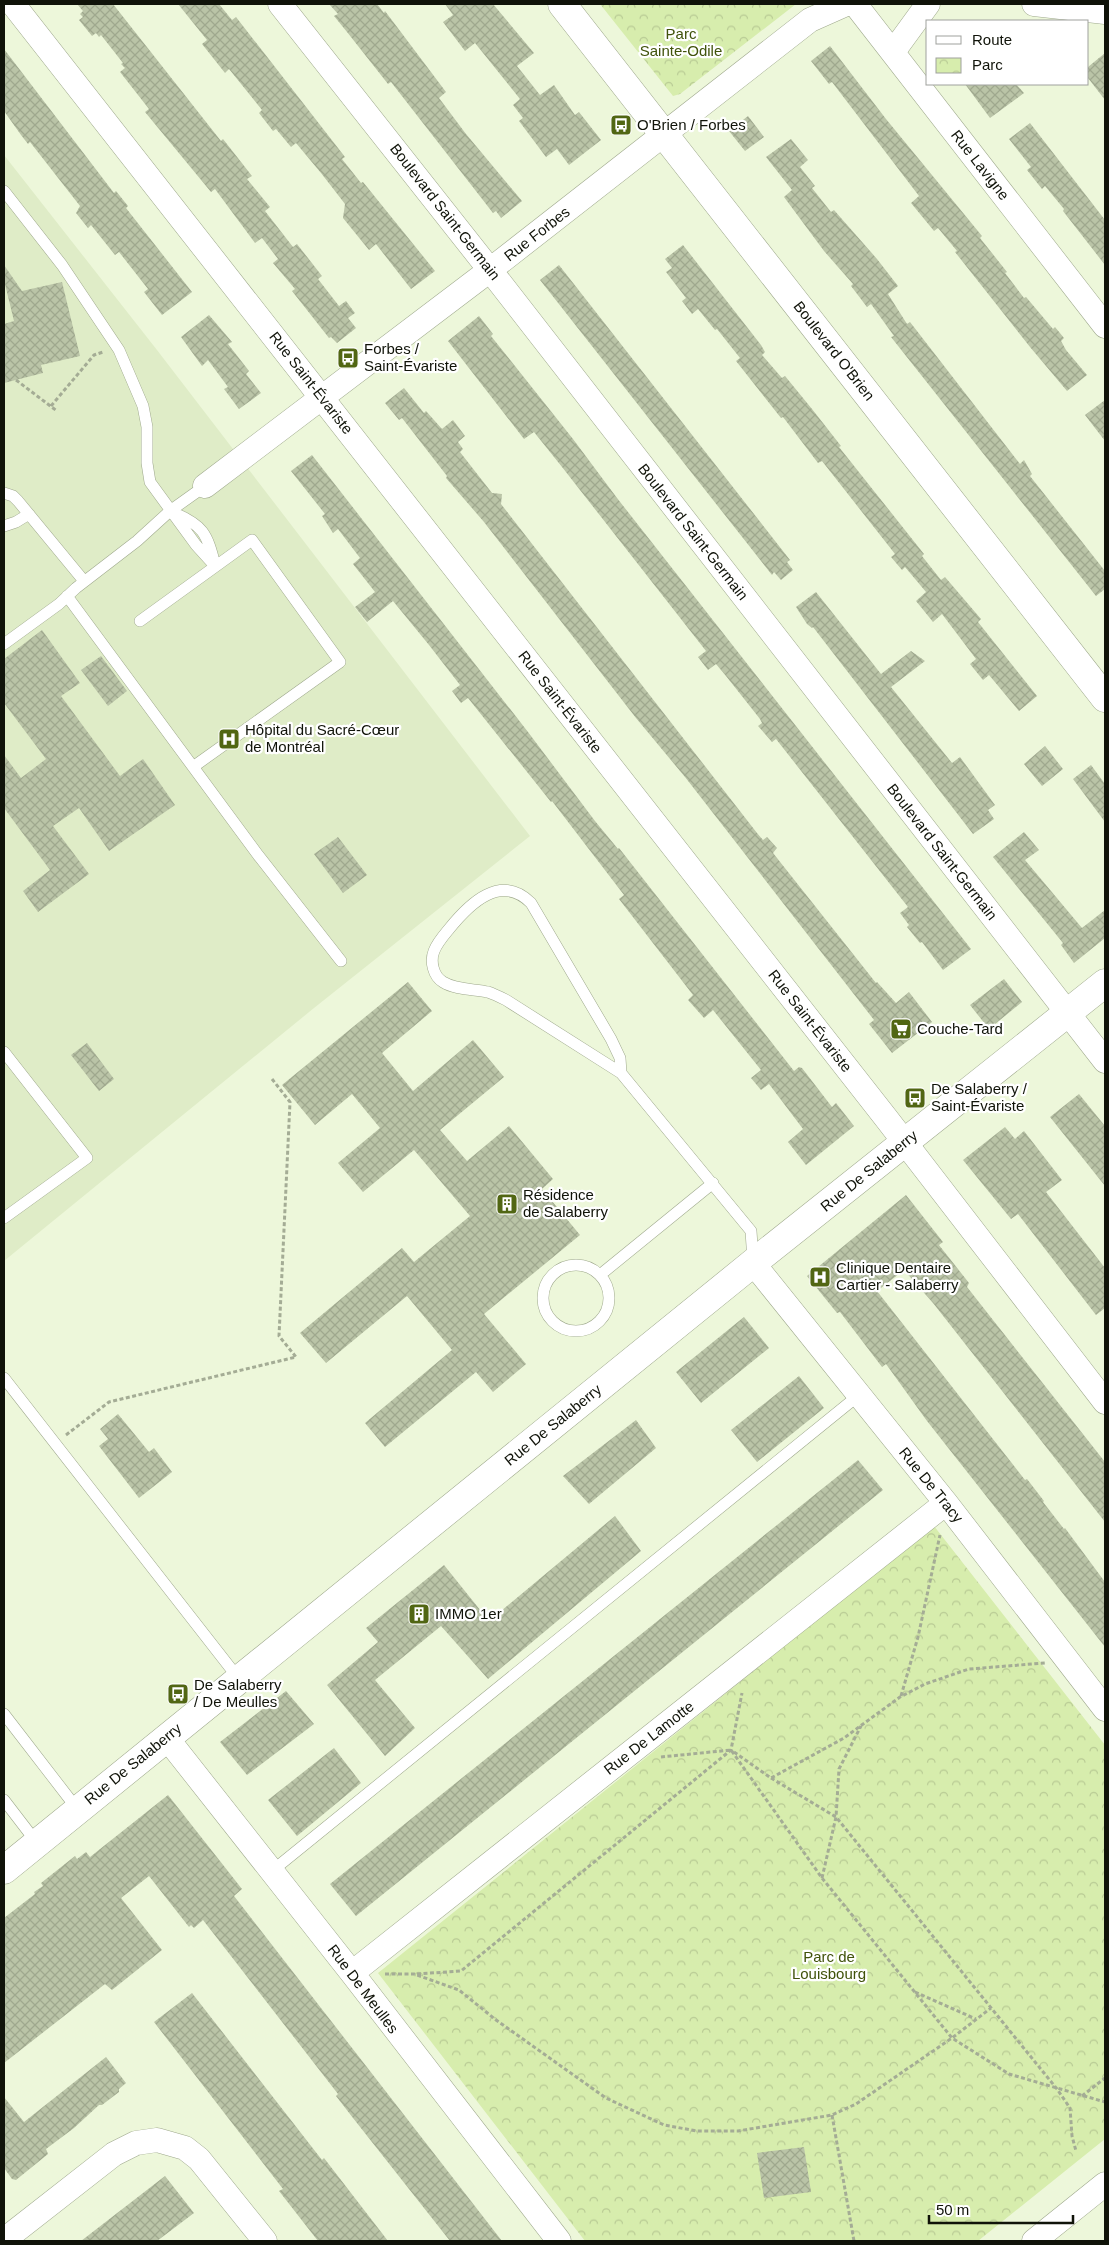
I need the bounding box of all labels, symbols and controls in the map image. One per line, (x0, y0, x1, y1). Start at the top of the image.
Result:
legend (926, 20, 1089, 85)
park label: Parc Sainte-Odile (640, 25, 722, 59)
text: Route (972, 31, 1012, 48)
text: Parc (972, 56, 1003, 73)
bus stop icon: O'Brien / Forbes (609, 113, 633, 137)
place label: O'Brien / Forbes (637, 116, 746, 133)
street label: Rue Lavigne (948, 126, 1013, 203)
street label: Boulevard Saint-Germain (387, 140, 504, 283)
street label: Rue Forbes (501, 203, 573, 264)
street label: Boulevard O'Brien (790, 298, 878, 404)
street label: Rue Saint-Évariste (266, 328, 357, 437)
place label: Forbes / Saint-Évariste (364, 340, 457, 374)
bus stop icon: Forbes / Saint-Évariste (336, 346, 360, 370)
street label: Boulevard Saint-Germain (635, 460, 752, 603)
street label: Rue Saint-Évariste (515, 647, 606, 756)
place label: Hôpital du Sacré-Cœur de Montréal (245, 721, 399, 755)
hospital icon: Hôpital du Sacré-Cœur de Montréal (217, 727, 241, 751)
street label: Boulevard Saint-Germain (884, 780, 1001, 923)
street label: Rue Saint-Évariste (765, 966, 856, 1075)
supermarket icon: Couche-Tard (889, 1017, 913, 1041)
place label: Couche-Tard (917, 1020, 1003, 1037)
place label: De Salaberry / Saint-Évariste (931, 1080, 1028, 1114)
bus stop icon: De Salaberry / Saint-Évariste (903, 1086, 927, 1110)
street label: Rue De Salaberry (817, 1126, 921, 1215)
place label: Résidence de Salaberry (523, 1186, 609, 1220)
building icon: Résidence de Salaberry (495, 1192, 519, 1216)
place label: Clinique Dentaire Cartier - Salaberry (836, 1259, 959, 1293)
hospital icon: Clinique Dentaire Cartier - Salaberry (808, 1265, 832, 1289)
street label: Rue De Salaberry (501, 1380, 605, 1469)
street label: Rue De Tracy (896, 1444, 967, 1526)
building icon: IMMO 1er (407, 1602, 431, 1626)
place label: IMMO 1er (435, 1605, 502, 1622)
place label: De Salaberry / De Meulles (194, 1676, 282, 1710)
bus stop icon: De Salaberry / De Meulles (166, 1682, 190, 1706)
street label: Rue De Lamotte (600, 1697, 697, 1778)
street label: Rue De Salaberry (81, 1719, 185, 1808)
street label: Rue De Meulles (324, 1941, 402, 2036)
park label: Parc de Louisbourg (792, 1948, 866, 1982)
scale bar (929, 2192, 1073, 2224)
text: 50 m (936, 2201, 969, 2218)

